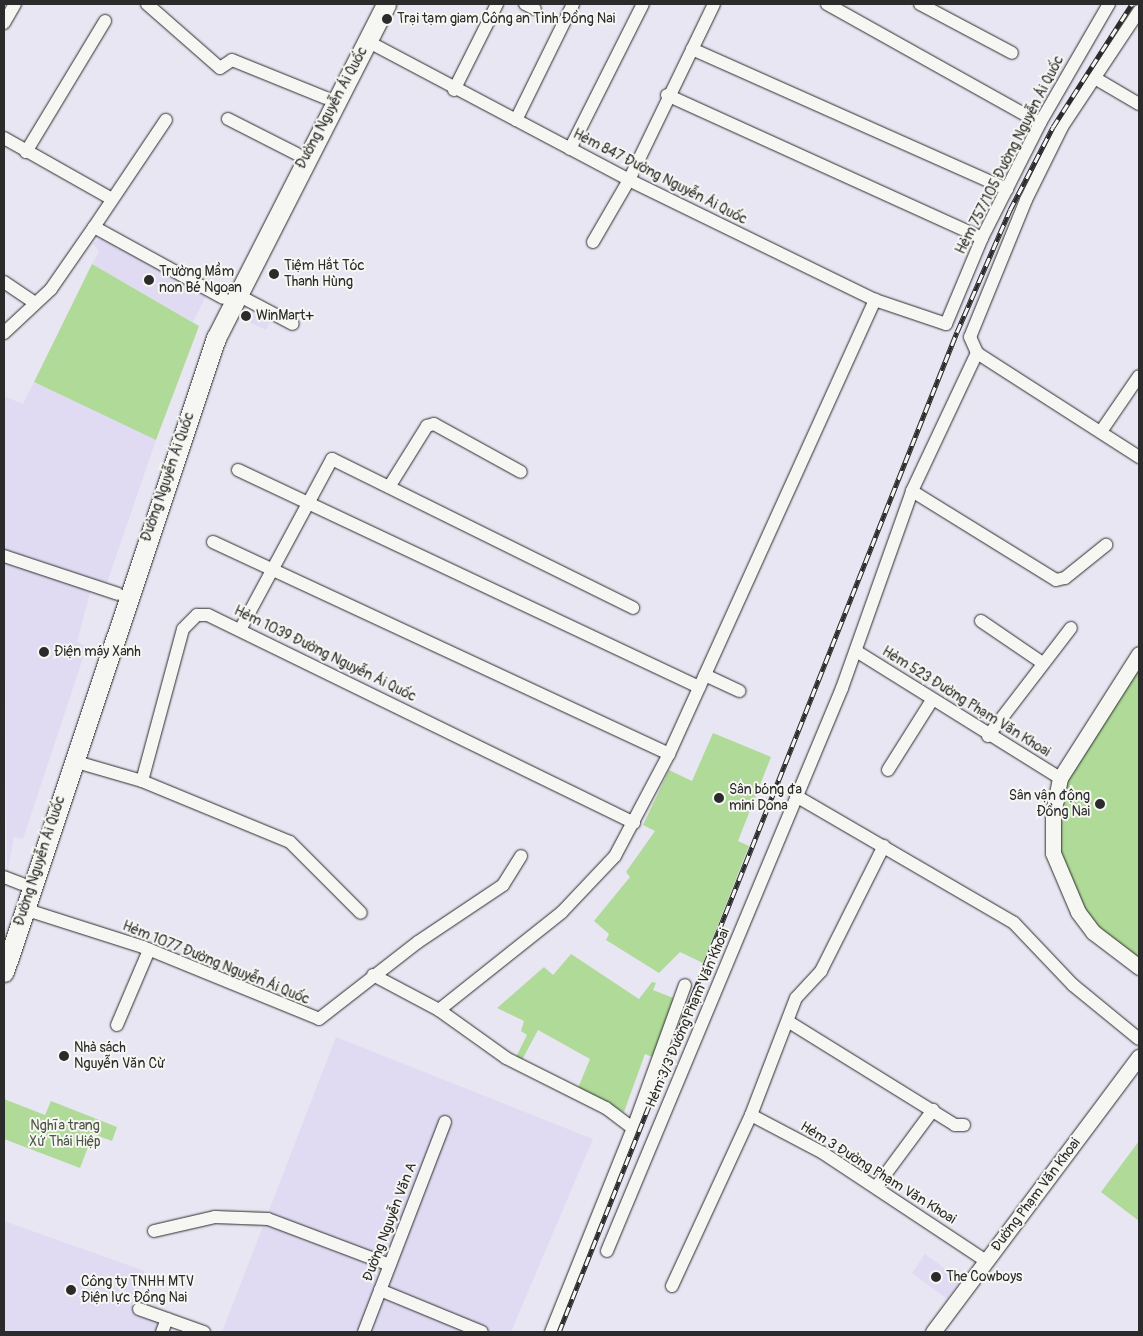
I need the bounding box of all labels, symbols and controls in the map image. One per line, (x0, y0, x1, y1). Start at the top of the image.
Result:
place label: Trại tạm giam Công an Tỉnh Đồng Nai (397, 11, 615, 27)
marker: Trại tạm giam Công an Tỉnh Đồng Nai (381, 13, 393, 25)
street label: Đường Nguyễn Ái Quốc (293, 44, 371, 172)
street label: Hẻm 757/105 Đường Nguyễn Ái Quốc (952, 53, 1068, 257)
street label: Hẻm 847 Đường Nguyễn Ái Quốc (570, 126, 750, 228)
place label: Tiệm Hắt Tóc Thanh Hùng (284, 258, 364, 290)
place label: Trường Mầm non Bé Ngoan (159, 264, 242, 296)
marker: Tiệm Hắt Tóc Thanh Hùng (268, 268, 280, 280)
marker: Trường Mầm non Bé Ngoan (143, 274, 155, 286)
place label: WinMart+ (256, 308, 313, 324)
marker: WinMart+ (240, 310, 252, 322)
street label: Đường Nguyễn Ái Quốc (138, 410, 198, 544)
street label: Hẻm 1039 Đường Nguyễn Ái Quốc (231, 602, 419, 706)
street label: Hẻm 523 Đường Phạm Văn Khoai (879, 643, 1053, 761)
place label: Điện máy Xanh (54, 644, 141, 660)
marker: Điện máy Xanh (38, 646, 50, 658)
place label: Sân bóng đa mini Dona (729, 782, 802, 814)
place label: Sân vận động Đồng Nai (1009, 788, 1090, 820)
marker: Sân bóng đa mini Dona (713, 792, 725, 804)
street label: Đường Nguyễn Ái Quốc (11, 794, 69, 928)
marker: Sân vận động Đồng Nai (1094, 798, 1106, 810)
street label: Hẻm 1077 Đường Nguyễn Ái Quốc (120, 918, 312, 1008)
street label: Hẻm 3/3 Đường Phạm Văn Khoai (643, 926, 733, 1110)
place label: Nhà sách Nguyễn Văn Cừ (74, 1040, 166, 1072)
marker: Nhà sách Nguyễn Văn Cừ (58, 1050, 70, 1062)
park label: Nghĩa trang Xứ Thái Hiệp (29, 1118, 101, 1150)
street label: Hẻm 3 Đường Phạm Văn Khoai (797, 1118, 959, 1228)
street label: Đường Phạm Văn Khoai (988, 1135, 1084, 1255)
street label: Đường Nguyễn Văn A (360, 1160, 420, 1284)
place label: The Cowboys (946, 1269, 1022, 1285)
marker: The Cowboys (930, 1271, 942, 1283)
place label: Công ty TNHH MTV Điện lực Đồng Nai (81, 1274, 194, 1306)
marker: Công ty TNHH MTV Điện lực Đồng Nai (65, 1284, 77, 1296)

